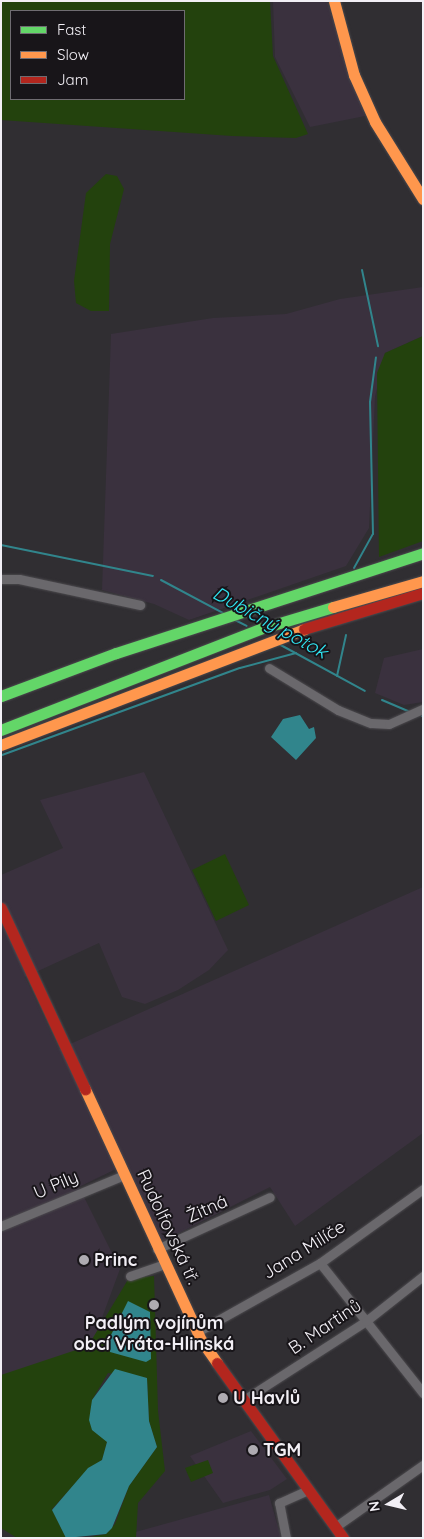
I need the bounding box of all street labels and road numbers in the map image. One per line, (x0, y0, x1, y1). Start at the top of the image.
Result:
street label: U Pily (30, 1166, 82, 1204)
street label: Rudolfovská tř. (132, 1166, 204, 1288)
street label: Žitná (183, 1190, 231, 1228)
street label: Jana Milíče (259, 1216, 349, 1284)
street label: B. Martinů (284, 1295, 366, 1359)

